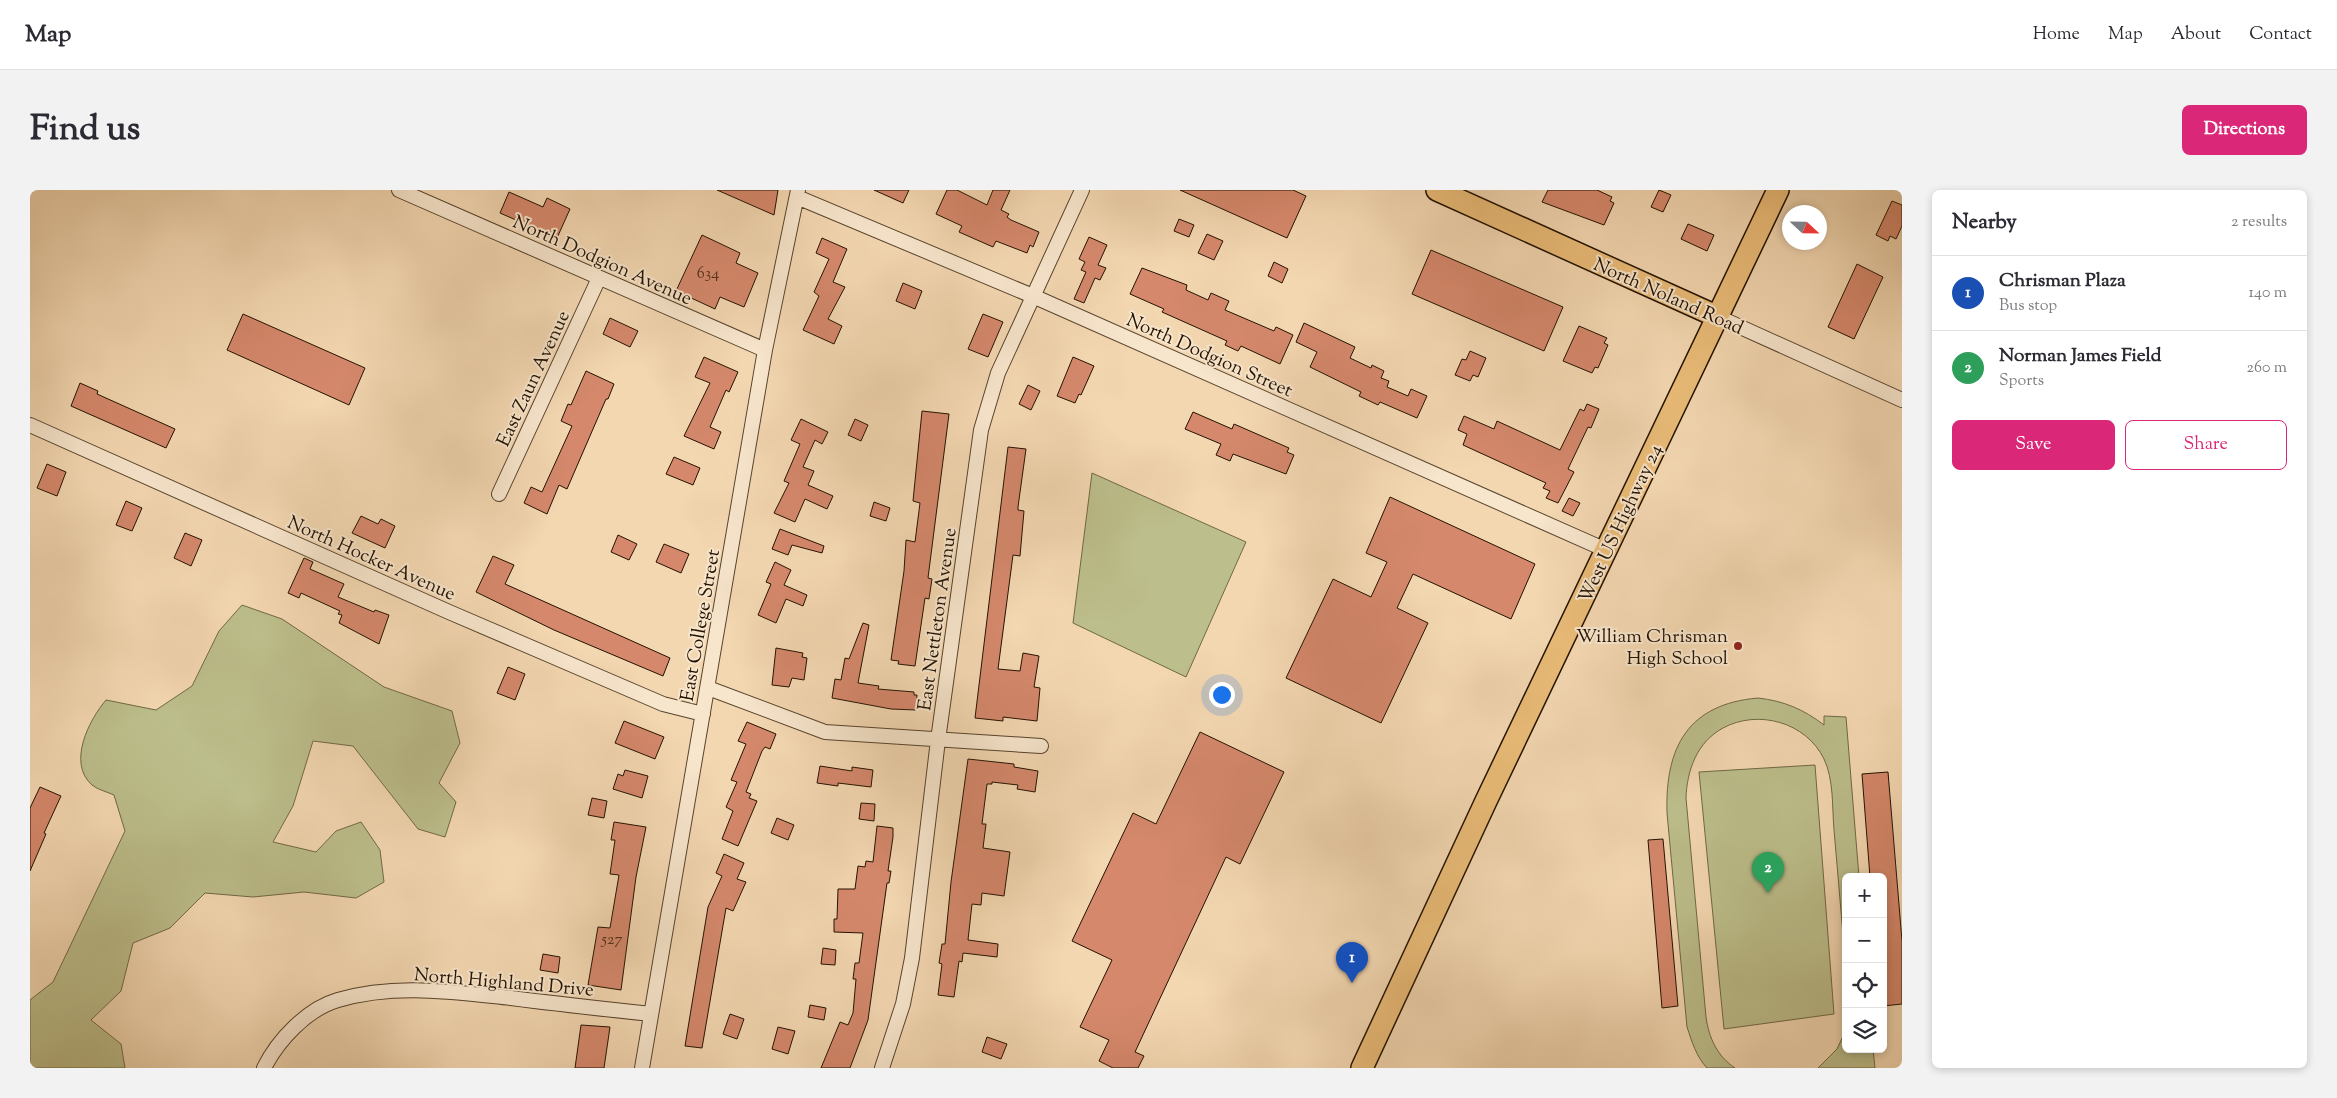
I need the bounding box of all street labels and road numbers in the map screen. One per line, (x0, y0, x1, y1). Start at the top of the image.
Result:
street label: North Dodgion Avenue (508, 210, 696, 313)
street label: North Noland Road (1589, 252, 1748, 343)
street label: East Zaun Avenue (491, 307, 578, 451)
street label: North Dodgion Street (1122, 307, 1297, 405)
street label: West US Highway 24 (1573, 440, 1670, 608)
street label: North Hocker Avenue (283, 510, 460, 609)
street label: East Nettleton Avenue (912, 526, 965, 713)
street label: East College Street (675, 547, 728, 703)
street label: North Highland Drive (413, 962, 595, 1005)

